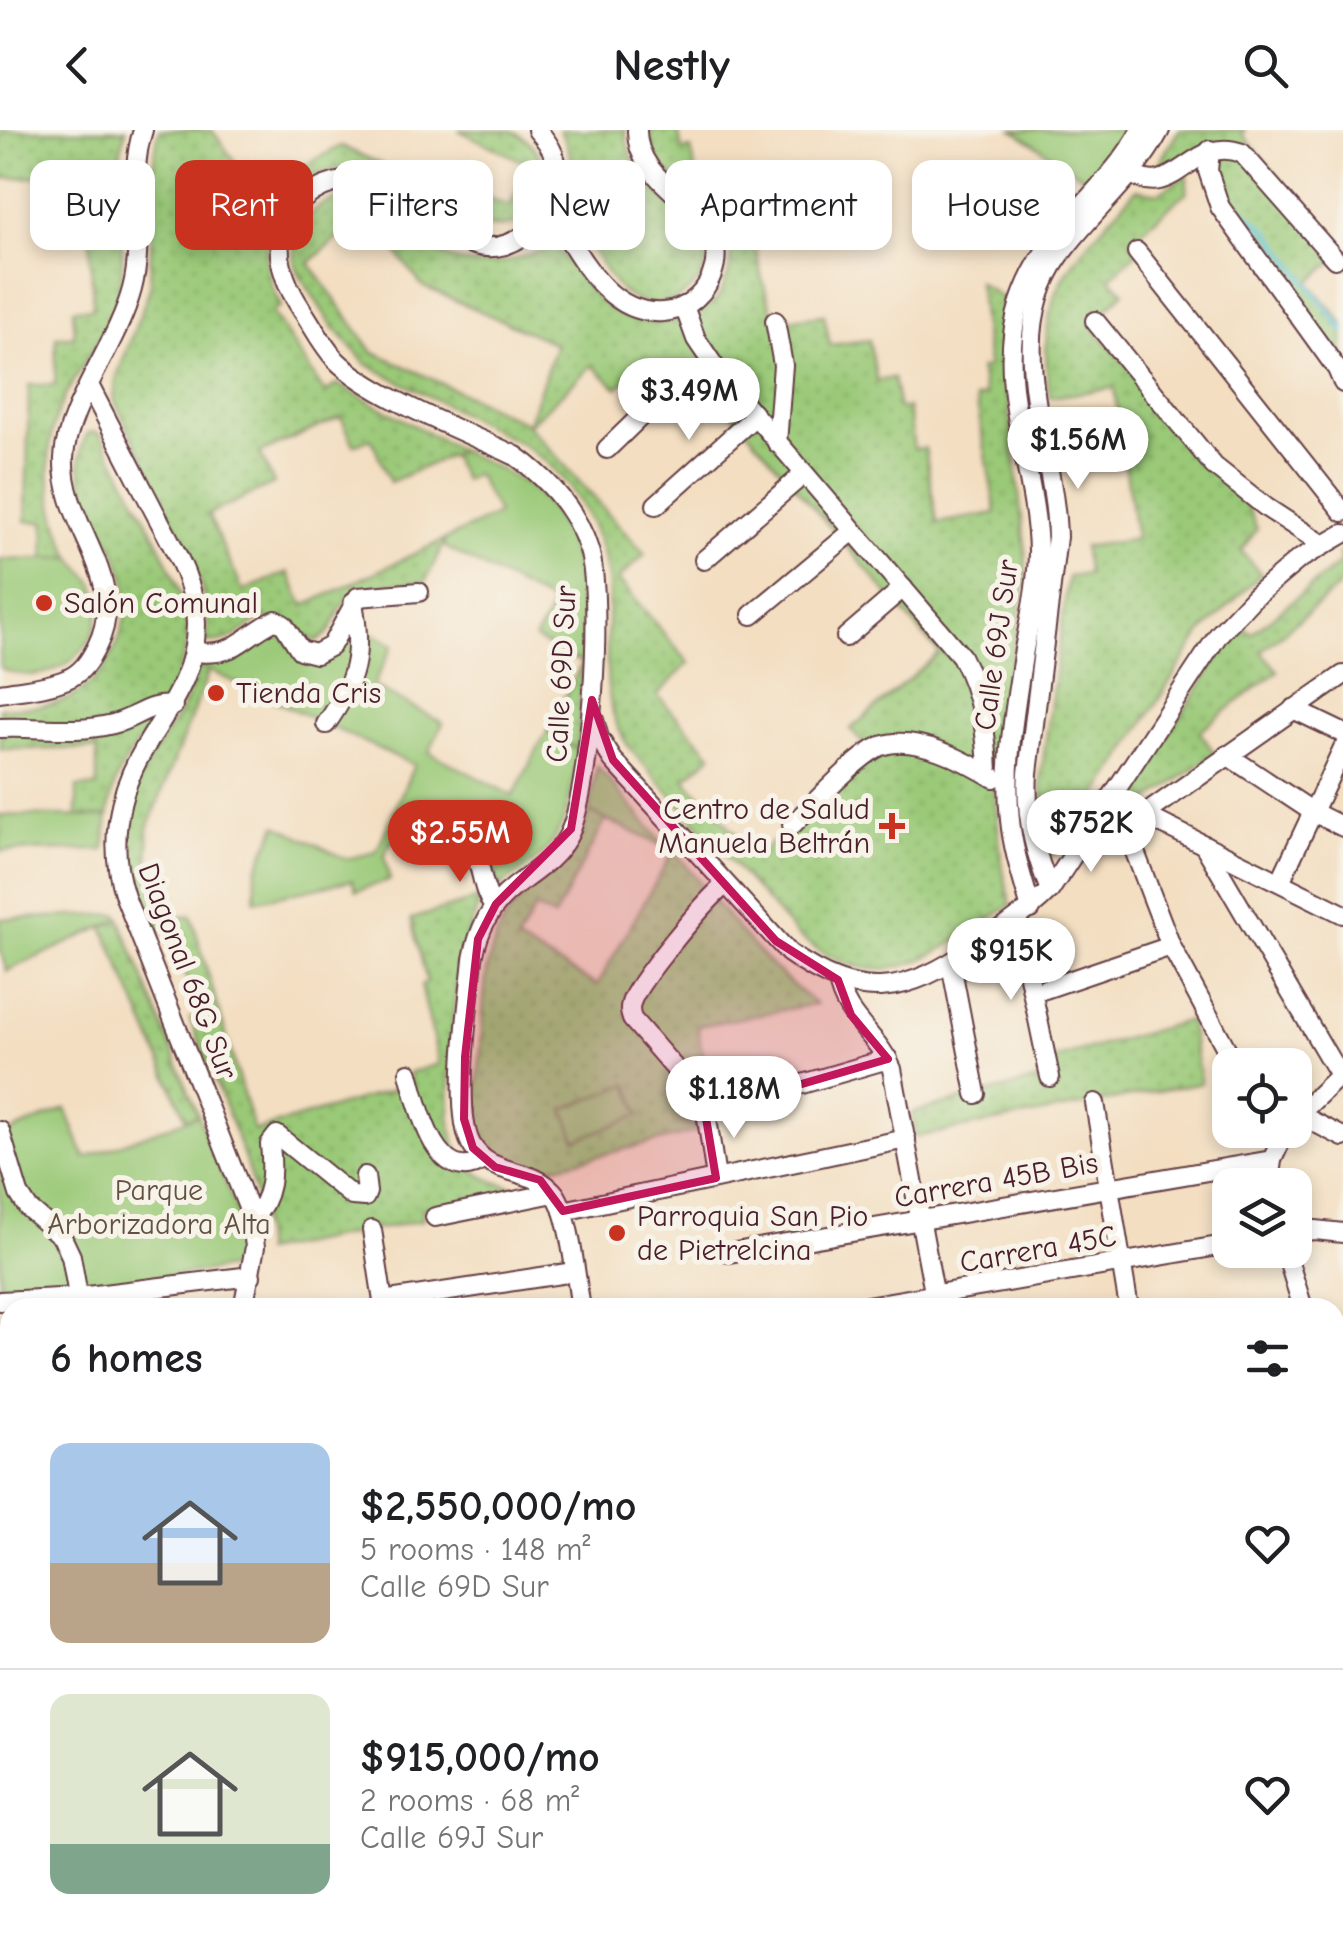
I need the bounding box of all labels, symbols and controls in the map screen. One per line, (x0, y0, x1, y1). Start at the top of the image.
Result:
icon: back (50, 38, 105, 93)
icon: search (1238, 38, 1293, 93)
text: Nestly (613, 39, 730, 91)
chip: Buy (30, 160, 155, 250)
chip: Rent (175, 160, 313, 250)
chip: Filters (333, 160, 493, 250)
chip: New (513, 160, 645, 250)
chip: Apartment (665, 160, 892, 250)
chip: House (912, 160, 1075, 250)
pin: $3.49M (608, 358, 770, 443)
text: $3.49M (640, 372, 738, 409)
pin: $1.56M (997, 407, 1159, 492)
text: $1.56M (1029, 421, 1127, 458)
street label: Calle 69J Sur (967, 557, 1026, 733)
street label: Calle 69D Sur (539, 585, 584, 763)
place label: Salón Comunal (64, 586, 258, 621)
marker: Salón Comunal (33, 592, 55, 614)
place label: Tienda Cris (236, 676, 381, 711)
marker: Tienda Cris (205, 682, 227, 704)
pin: $752K (1021, 790, 1161, 875)
place label: Centro de Salud Manuela Beltrán (659, 792, 870, 861)
pin: $2.55M (379, 800, 541, 885)
text: $752K (1049, 804, 1133, 841)
marker: Centro de Salud Manuela Beltrán (879, 813, 905, 839)
text: $2.55M (410, 814, 510, 851)
street label: Diagonal 68G Sur (130, 858, 245, 1084)
pin: $915K (941, 918, 1081, 1003)
text: $915K (969, 932, 1053, 969)
map controls (1212, 1048, 1312, 1268)
button: locate (1212, 1048, 1312, 1148)
pin: $1.18M (653, 1056, 815, 1141)
text: $1.18M (688, 1070, 780, 1107)
street label: Carrera 45B Bis (891, 1145, 1101, 1216)
button: layers (1212, 1168, 1312, 1268)
park label: Parque Arborizadora Alta (47, 1173, 271, 1242)
place label: Parroquia San Pio de Pietrelcina (637, 1199, 868, 1268)
street label: Carrera 45C (957, 1219, 1119, 1280)
marker: Parroquia San Pio de Pietrelcina (606, 1222, 628, 1244)
icon: filters (1240, 1331, 1295, 1386)
text: 6 homes (50, 1334, 203, 1383)
text: $2,550,000/mo (360, 1482, 637, 1531)
icon: home (130, 1483, 250, 1603)
icon: heart (1240, 1516, 1295, 1571)
text: 5 rooms · 148 m² (360, 1531, 591, 1568)
text: Calle 69D Sur (360, 1568, 549, 1605)
text: $915,000/mo (360, 1733, 600, 1782)
icon: home (130, 1734, 250, 1854)
icon: heart (1240, 1767, 1295, 1822)
text: 2 rooms · 68 m² (360, 1782, 579, 1819)
text: Calle 69J Sur (360, 1819, 543, 1856)

